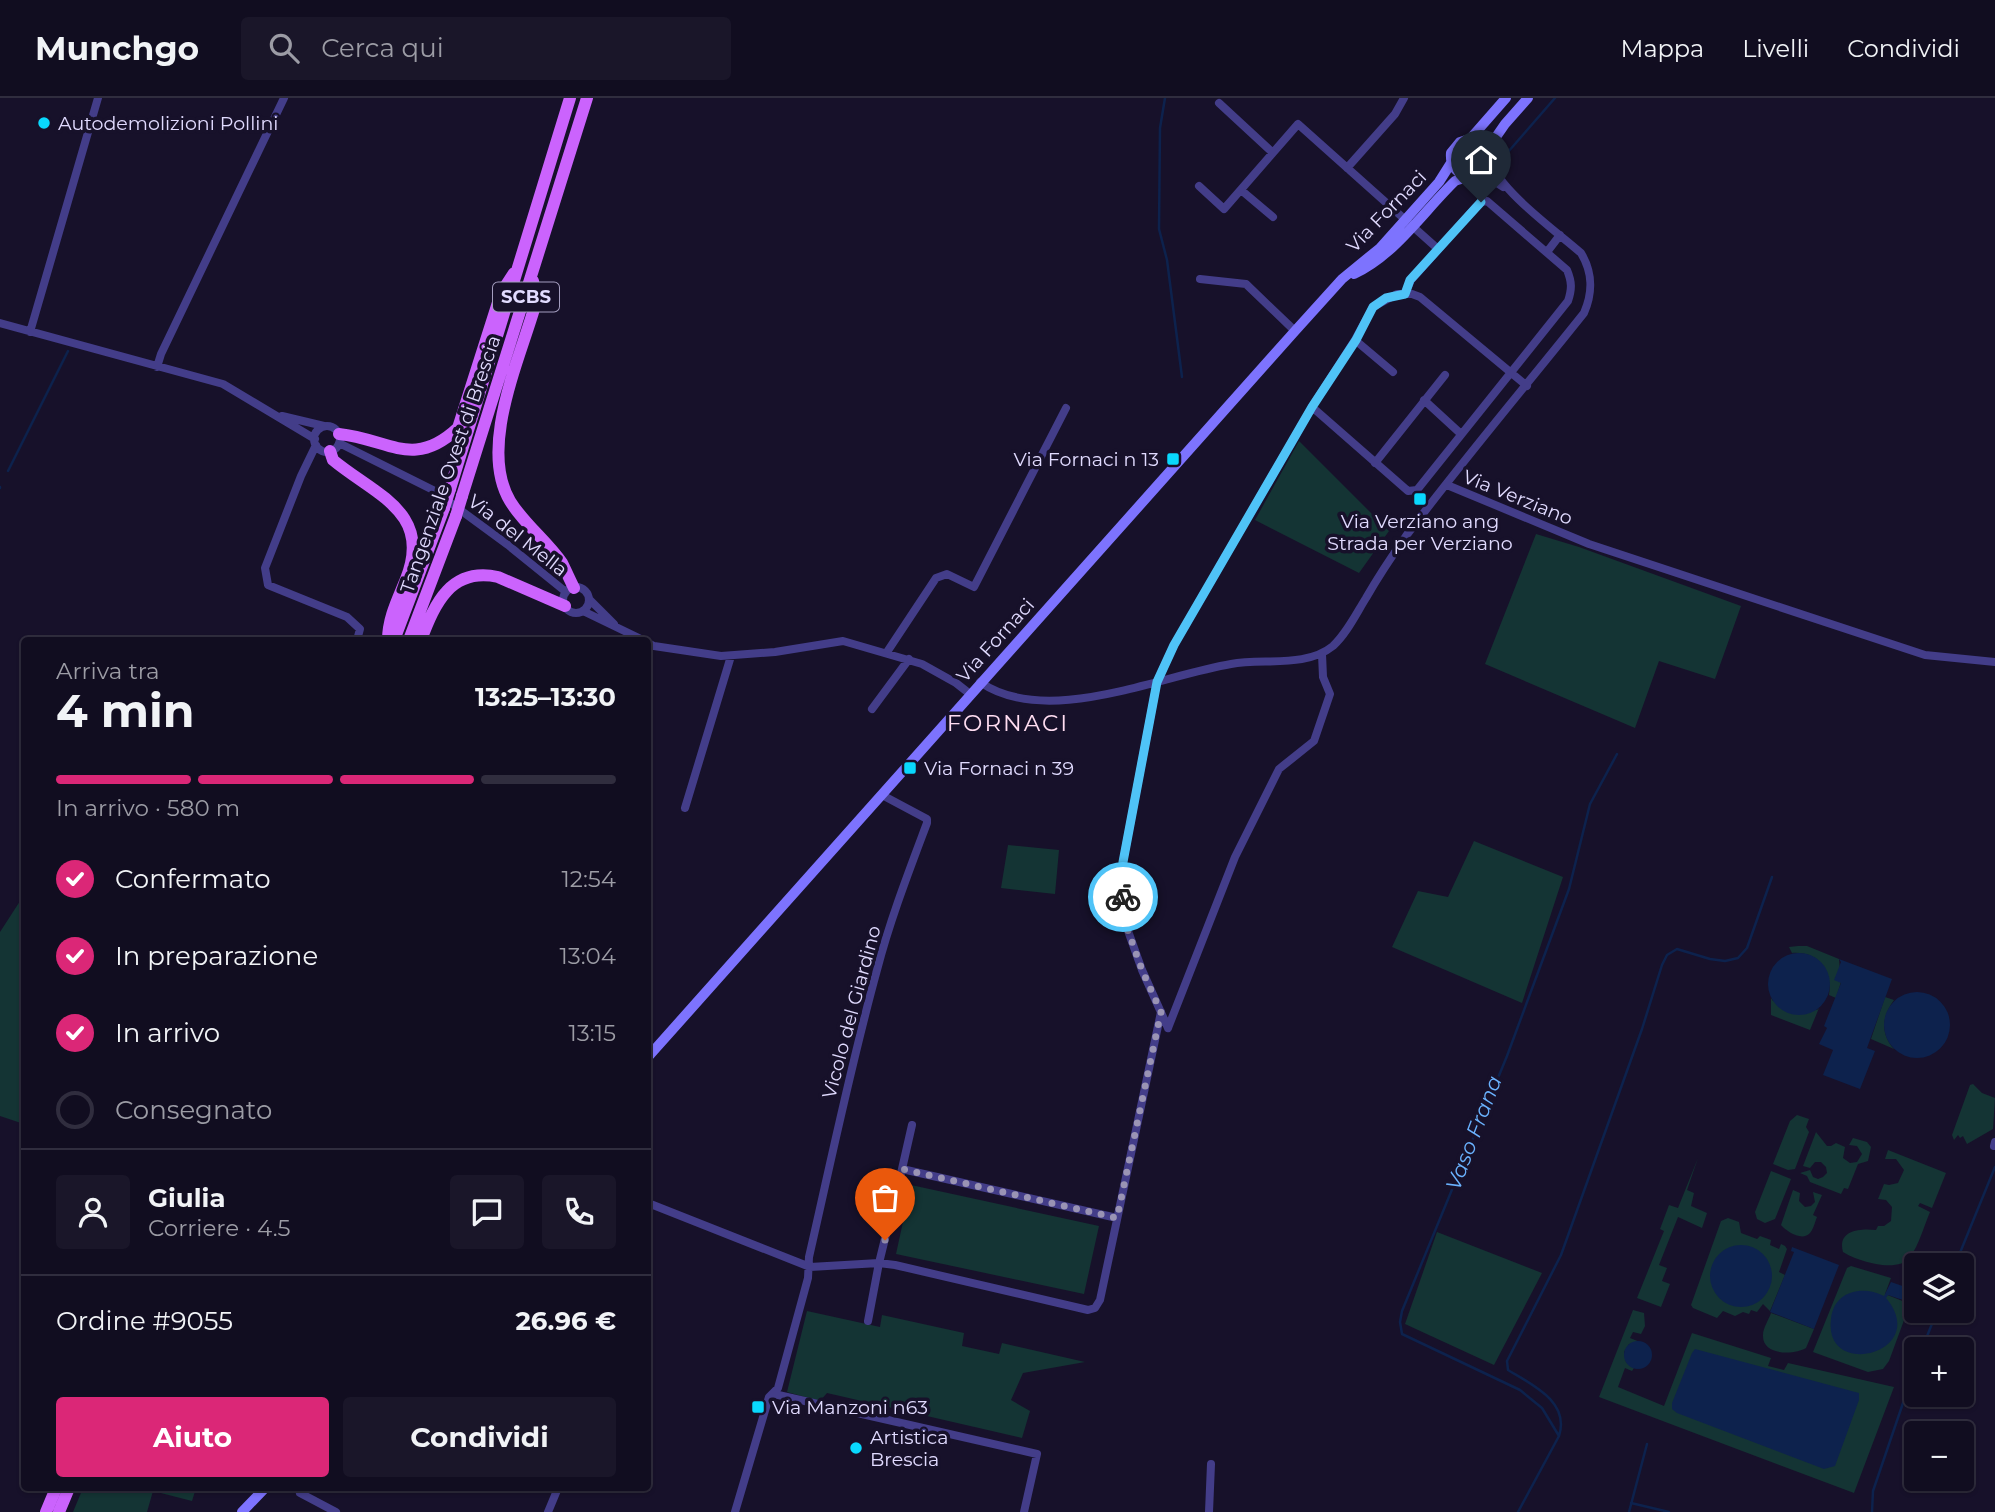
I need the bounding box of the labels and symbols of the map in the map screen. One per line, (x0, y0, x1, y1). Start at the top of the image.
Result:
place label: Autodemolizioni Pollini (58, 112, 278, 135)
marker: Autodemolizioni Pollini (36, 115, 52, 131)
pin (1451, 130, 1511, 202)
street label: Via Fornaci (1342, 166, 1431, 257)
road number: SCBS (493, 282, 559, 312)
street label: Tangenziale Ovest di Brescia (395, 332, 505, 596)
place label: Via Fornaci n 13 (1014, 448, 1159, 471)
marker: Via Fornaci n 13 (1165, 451, 1181, 467)
street label: Via Verziano (1460, 465, 1576, 530)
street label: Via del Mella (463, 489, 572, 581)
marker: Via Verziano ang Strada per Verziano (1412, 491, 1428, 507)
place label: Via Verziano ang Strada per Verziano (1327, 510, 1513, 555)
street label: Via Fornaci (952, 594, 1039, 687)
district label: FORNACI (947, 709, 1069, 737)
place label: Via Fornaci n 39 (924, 757, 1074, 780)
marker: Via Fornaci n 39 (902, 760, 918, 776)
courier (1088, 862, 1158, 932)
street label: Vicolo del Giardino (817, 923, 886, 1101)
water label: Vaso Frana (1440, 1072, 1507, 1194)
pin (855, 1168, 915, 1240)
place label: Via Manzoni n63 (772, 1396, 928, 1419)
marker: Via Manzoni n63 (750, 1399, 766, 1415)
place label: Artistica Brescia (870, 1426, 948, 1471)
marker: Artistica Brescia (848, 1440, 864, 1456)

